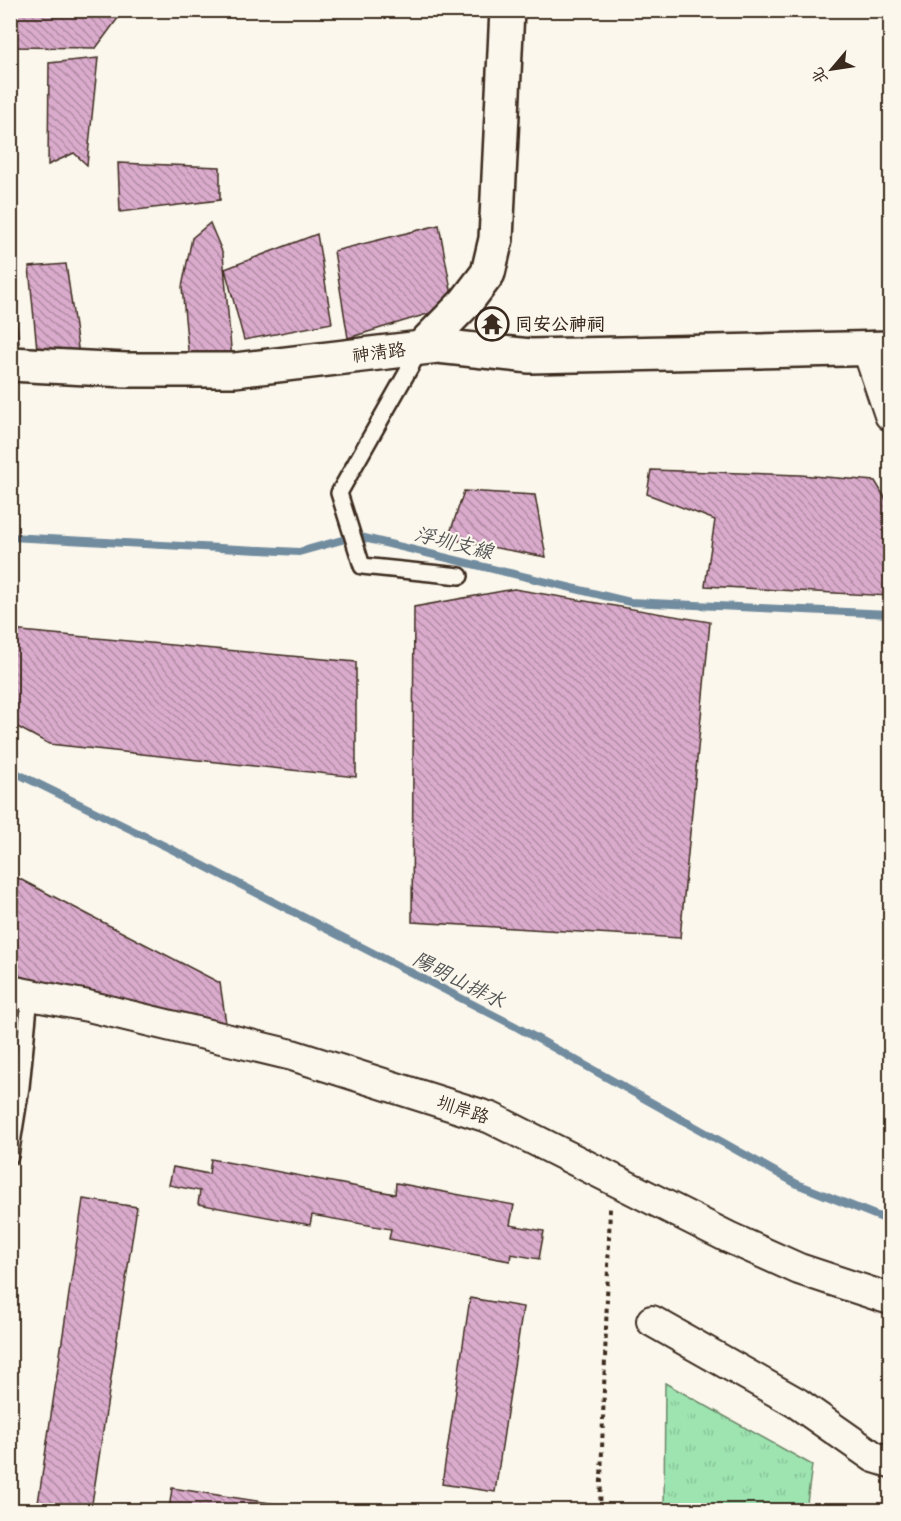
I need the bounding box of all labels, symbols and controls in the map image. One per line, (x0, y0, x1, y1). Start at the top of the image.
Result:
north arrow (802, 39, 862, 99)
text: 北 (808, 64, 832, 87)
temple icon: 同安公神祠 (474, 306, 510, 342)
place label: 同安公神祠 (515, 314, 605, 335)
street label: 神清路 (351, 339, 407, 367)
water label: 浮圳支線 (412, 522, 497, 564)
water label: 陽明山排水 (409, 947, 510, 1013)
street label: 圳岸路 (434, 1092, 492, 1128)

